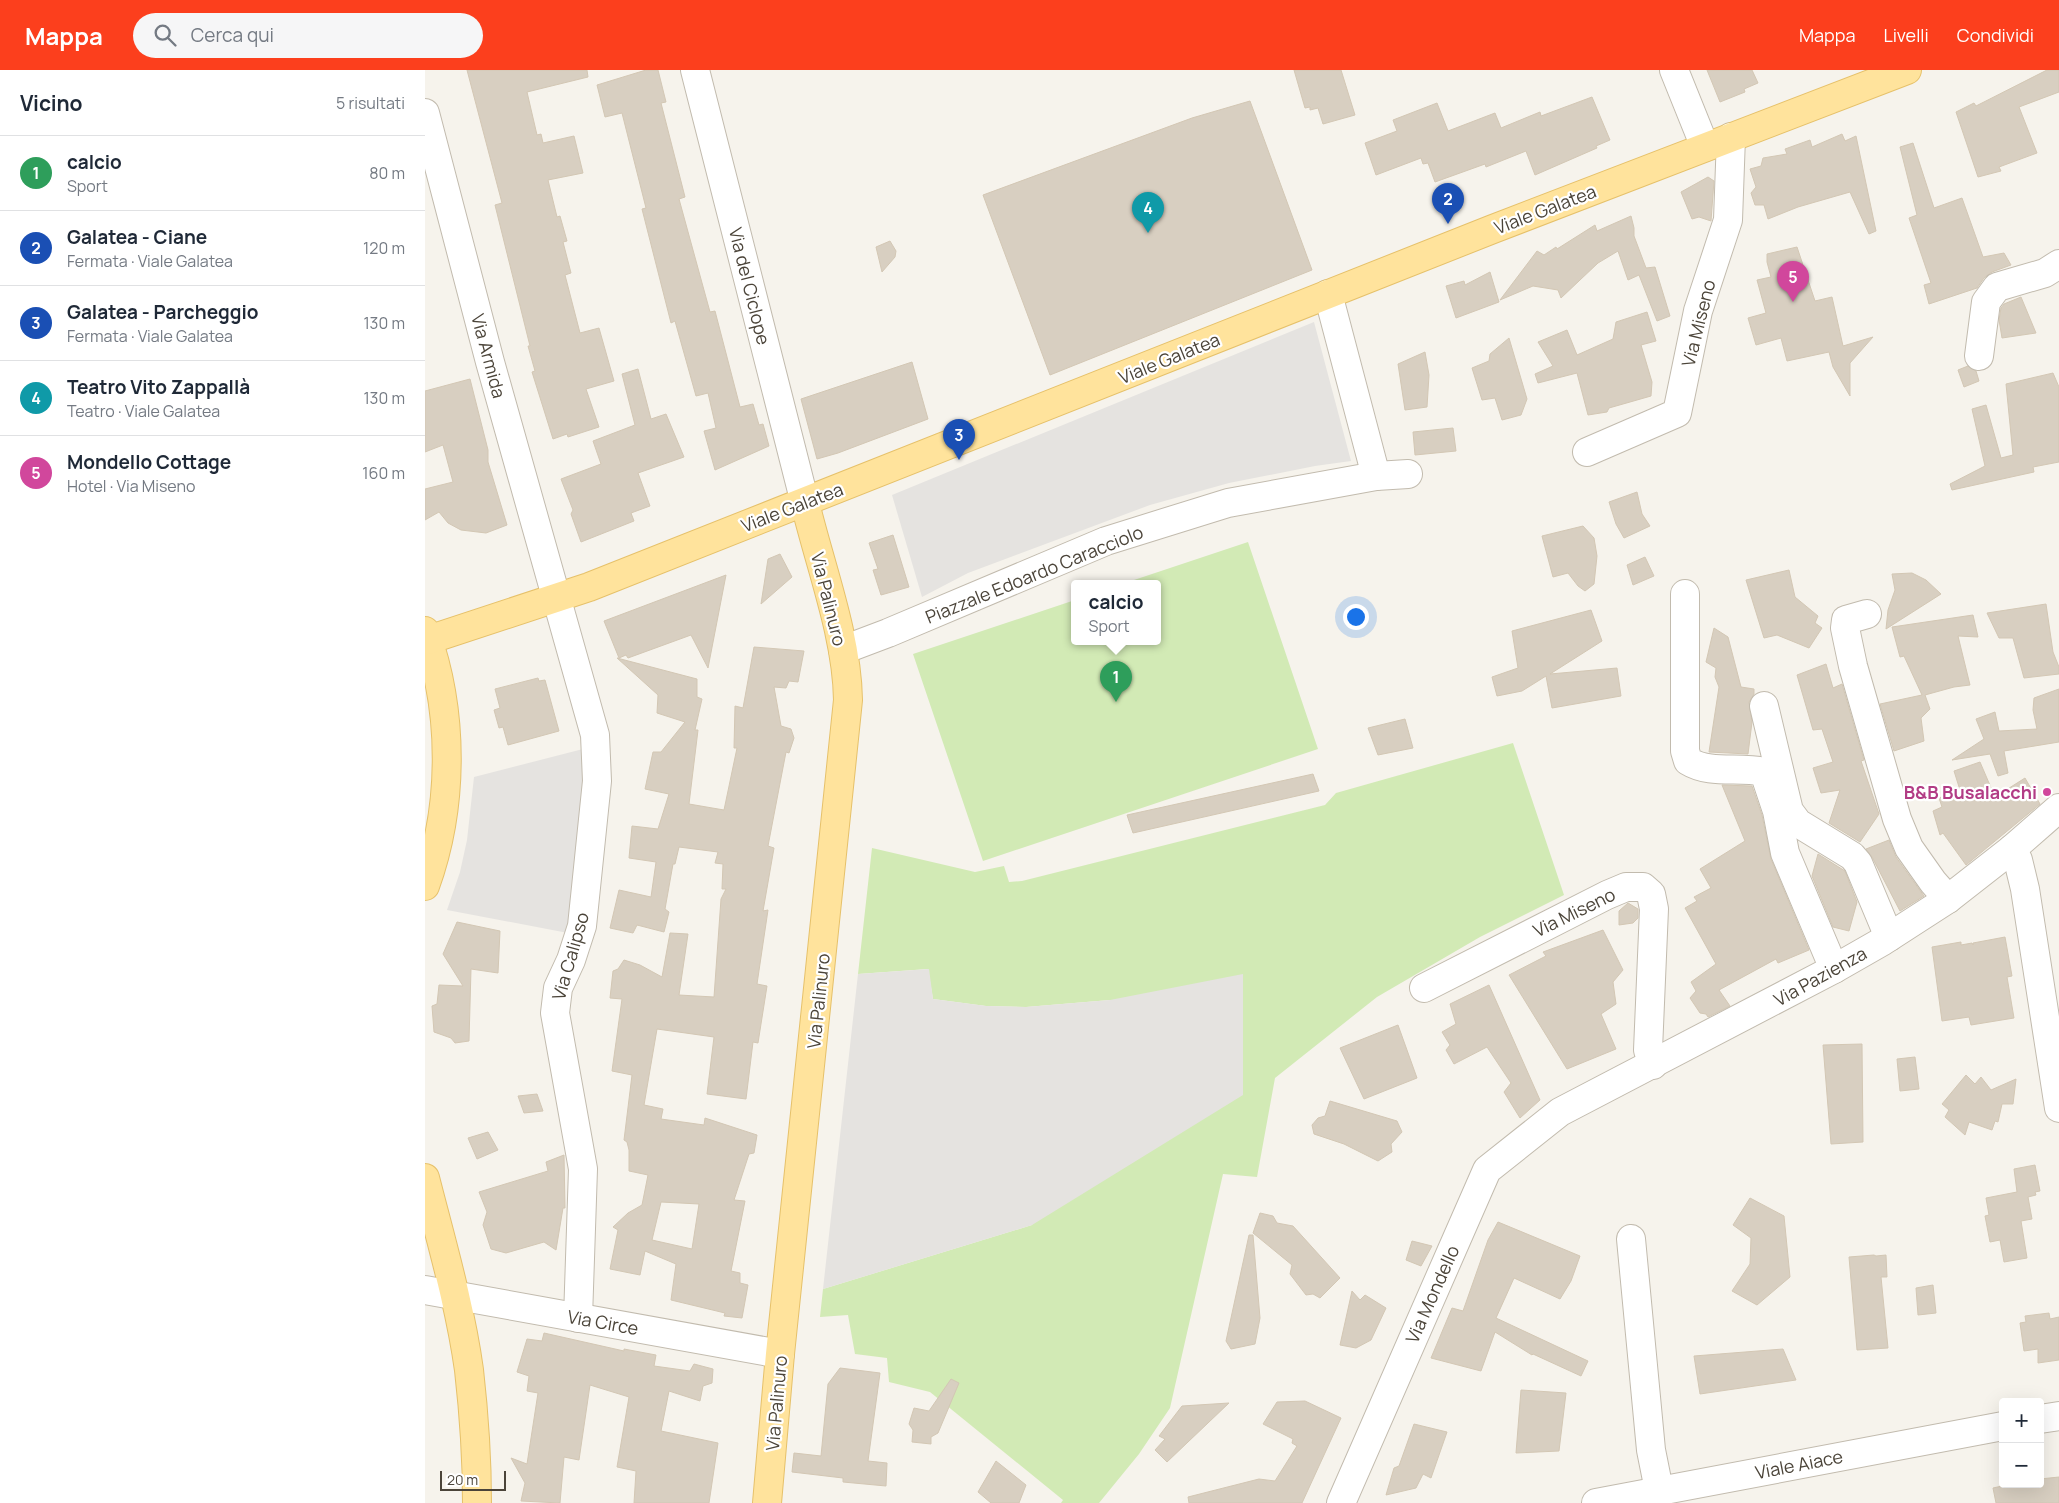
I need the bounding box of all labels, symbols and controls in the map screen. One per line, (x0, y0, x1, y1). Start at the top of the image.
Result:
search box (133, 13, 483, 58)
text: Mappa (25, 19, 103, 52)
icon: search (151, 21, 179, 49)
text: Cerca qui (191, 22, 274, 48)
text: Mappa (1799, 23, 1855, 47)
text: Livelli (1883, 23, 1929, 47)
text: Condividi (1957, 23, 2034, 47)
text: Vicino (20, 89, 83, 117)
text: 5 risultati (336, 92, 405, 114)
text: calcio (67, 149, 122, 175)
text: 1 (32, 162, 40, 184)
text: 80 m (369, 162, 405, 184)
text: Sport (67, 175, 108, 197)
street label: Viale Galatea (1491, 179, 1599, 239)
pin: 2 (1432, 183, 1464, 224)
pin: 4 (1132, 192, 1164, 233)
text: Galatea - Ciane (67, 224, 207, 250)
street label: Via del Ciclope (724, 225, 776, 347)
text: 2 (31, 237, 41, 259)
text: 120 m (363, 237, 405, 259)
text: Fermata · Viale Galatea (67, 250, 233, 272)
pin: 5 (1777, 261, 1809, 302)
street label: Via Miseno (1676, 277, 1720, 369)
text: Galatea - Parcheggio (67, 299, 259, 325)
street label: Via Armida (466, 311, 512, 401)
text: 3 (31, 312, 41, 334)
text: 130 m (363, 312, 405, 334)
text: Fermata · Viale Galatea (67, 325, 233, 347)
street label: Viale Galatea (1115, 327, 1223, 389)
text: Teatro Vito Zappallà (67, 374, 250, 400)
text: 4 (31, 387, 41, 409)
text: 130 m (363, 387, 405, 409)
text: Teatro · Viale Galatea (67, 400, 220, 422)
pin: 3 (943, 419, 975, 460)
text: Mondello Cottage (67, 449, 231, 475)
text: 5 (31, 462, 41, 484)
text: 160 m (362, 462, 405, 484)
text: Hotel · Via Miseno (67, 475, 195, 497)
street label: Viale Galatea (738, 477, 846, 537)
street label: Piazzale Edoardo Caracciolo (922, 519, 1146, 629)
street label: Via Palinuro (806, 550, 852, 648)
popup (1071, 580, 1161, 645)
text: calcio (1089, 589, 1143, 615)
your location (1343, 604, 1369, 630)
text: Sport (1089, 615, 1130, 637)
pin: 1 (1100, 661, 1132, 702)
place label: B&B Busalacchi (1904, 780, 2037, 804)
marker: B&B Busalacchi (2041, 786, 2053, 798)
street label: Via Miseno (1529, 882, 1619, 942)
street label: Via Calipso (546, 909, 594, 1003)
street label: Via Pazienza (1769, 941, 1871, 1011)
street label: Via Palinuro (801, 952, 835, 1050)
street label: Via Mondello (1400, 1241, 1464, 1347)
street label: Via Circe (566, 1304, 640, 1340)
street label: Via Palinuro (760, 1354, 792, 1452)
map controls (1999, 1398, 2044, 1488)
button: + (1999, 1398, 2044, 1443)
button: − (1999, 1443, 2044, 1488)
street label: Viale Aiace (1753, 1444, 1845, 1484)
scale bar (440, 1468, 506, 1491)
text: 20 m (447, 1470, 478, 1489)

